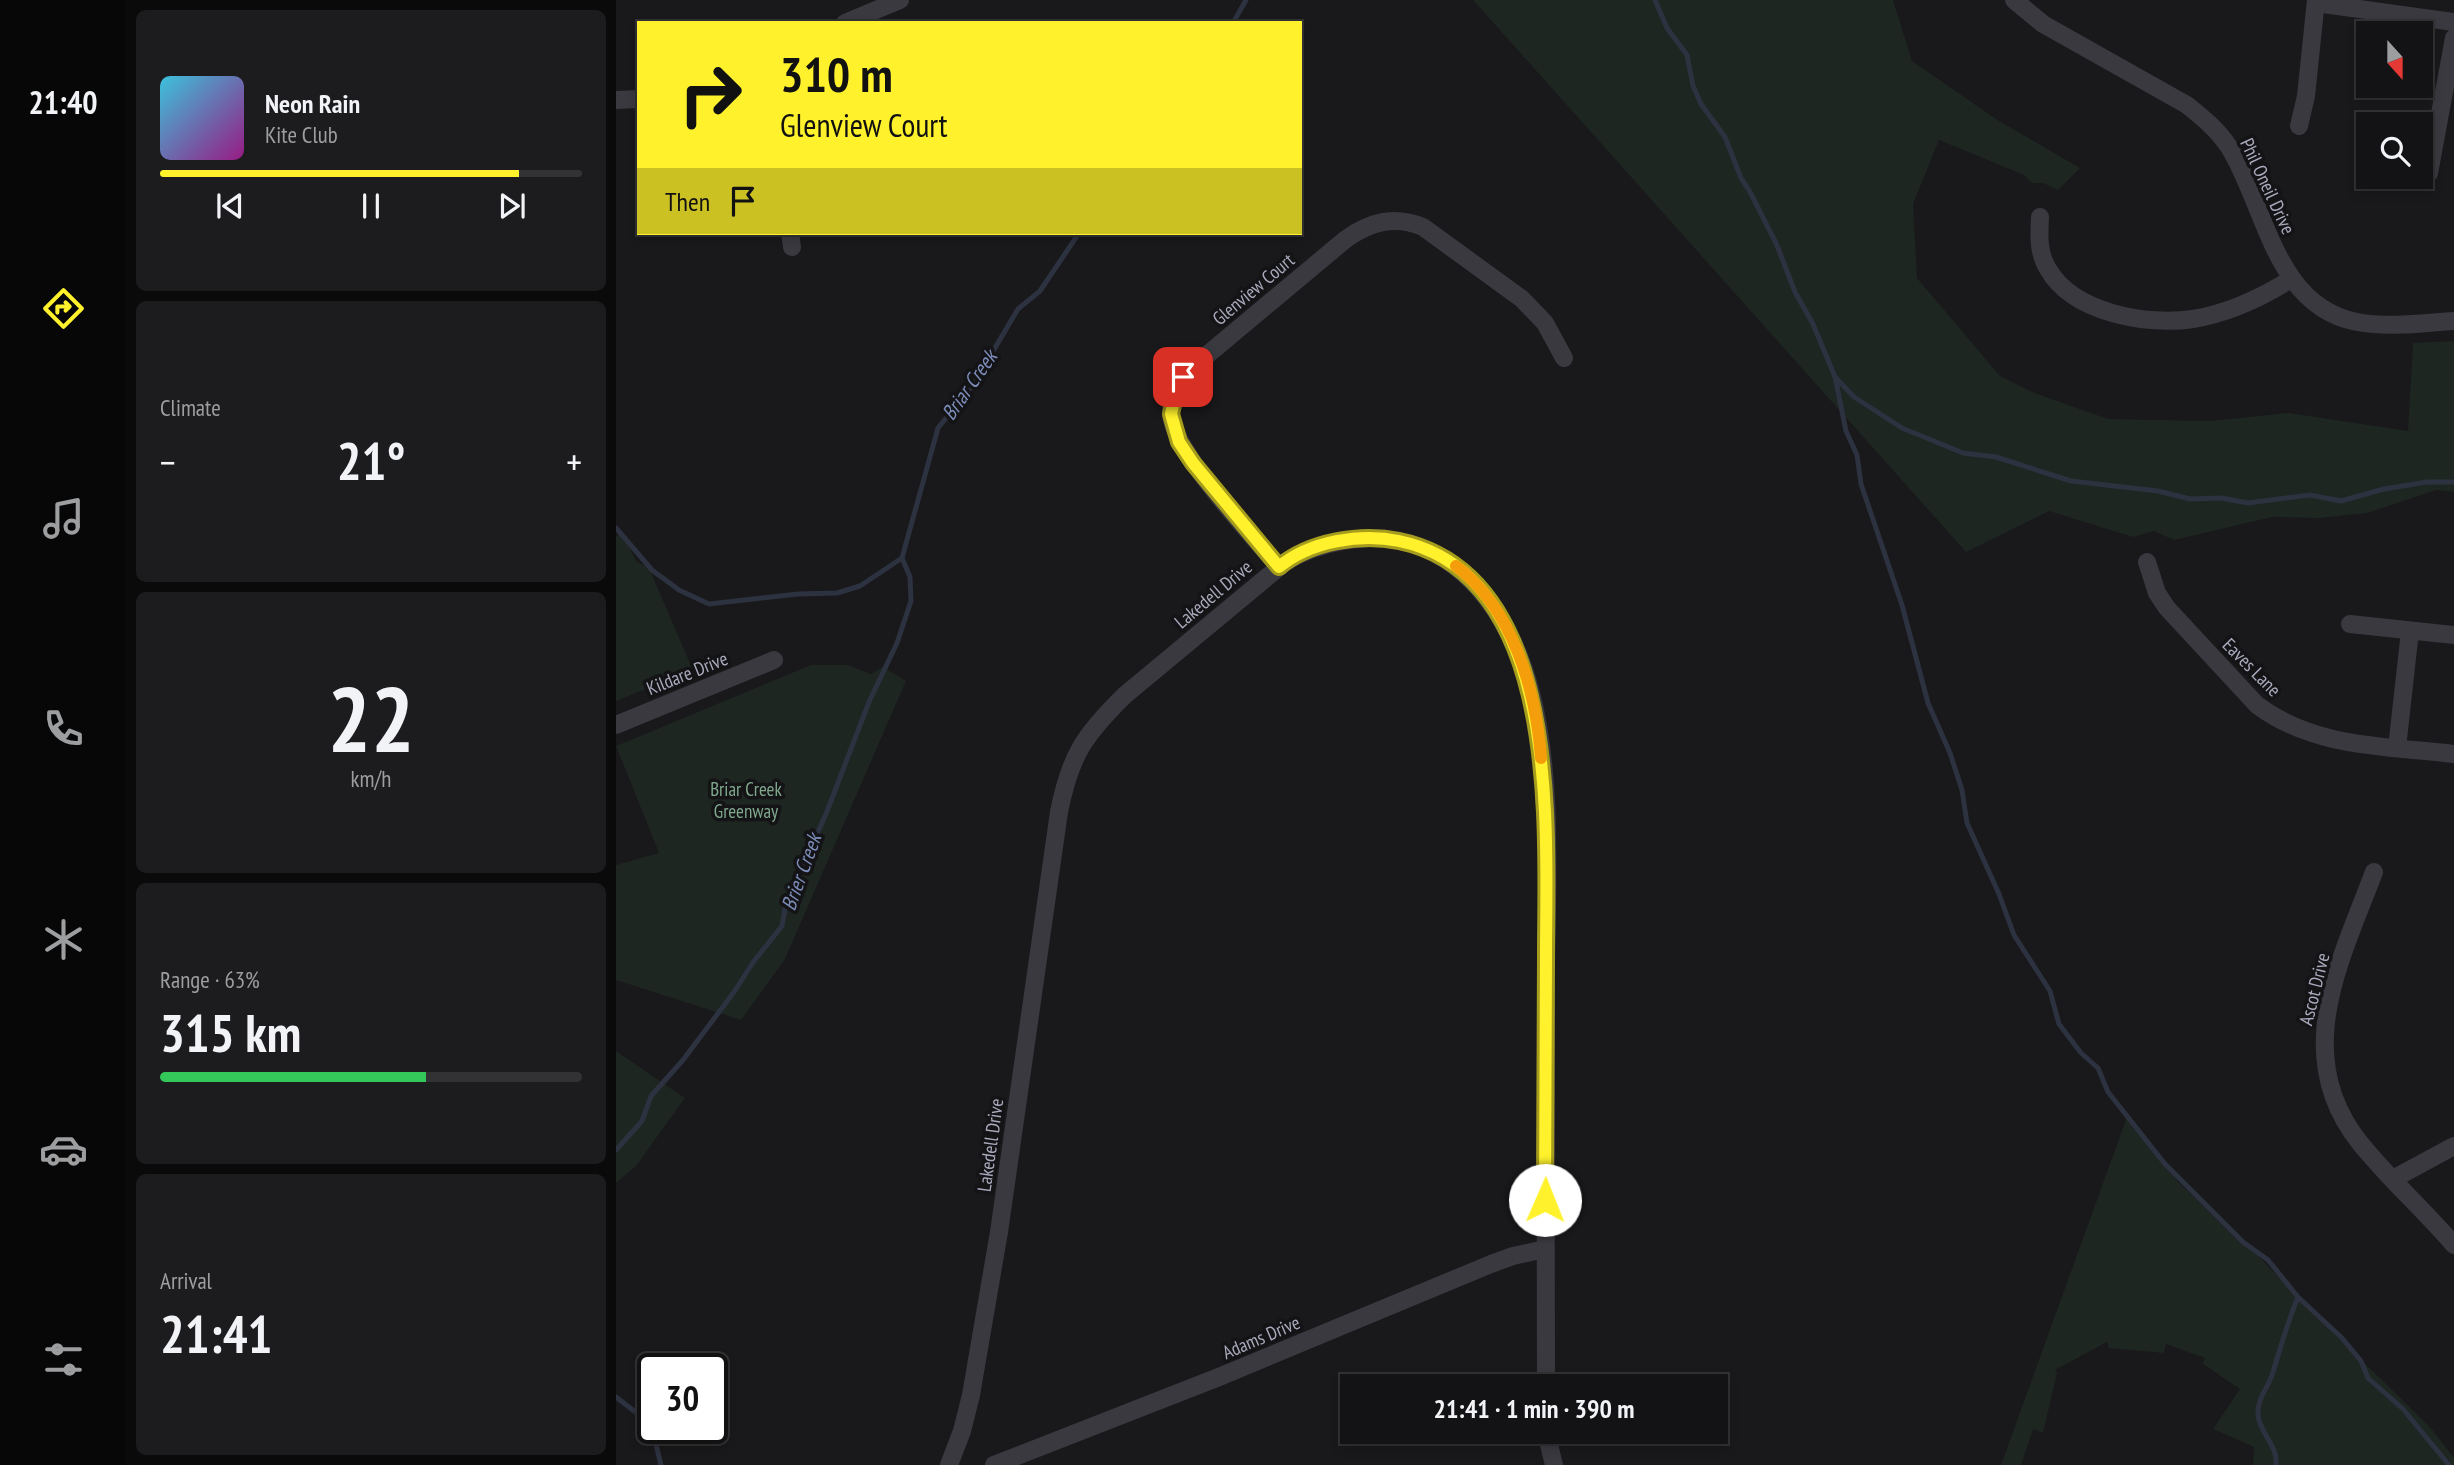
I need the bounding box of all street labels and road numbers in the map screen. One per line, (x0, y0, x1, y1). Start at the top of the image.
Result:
street label: Phil Oneil Drive (2235, 134, 2301, 238)
street label: Glenview Court (1207, 247, 1299, 330)
street label: Lakedell Drive (1169, 555, 1257, 633)
street label: Eaves Lane (2218, 633, 2286, 701)
street label: Kildare Drive (643, 646, 731, 700)
street label: Ascot Drive (2293, 950, 2335, 1028)
street label: Lakedell Drive (972, 1097, 1008, 1193)
street label: Adams Drive (1218, 1310, 1304, 1364)

